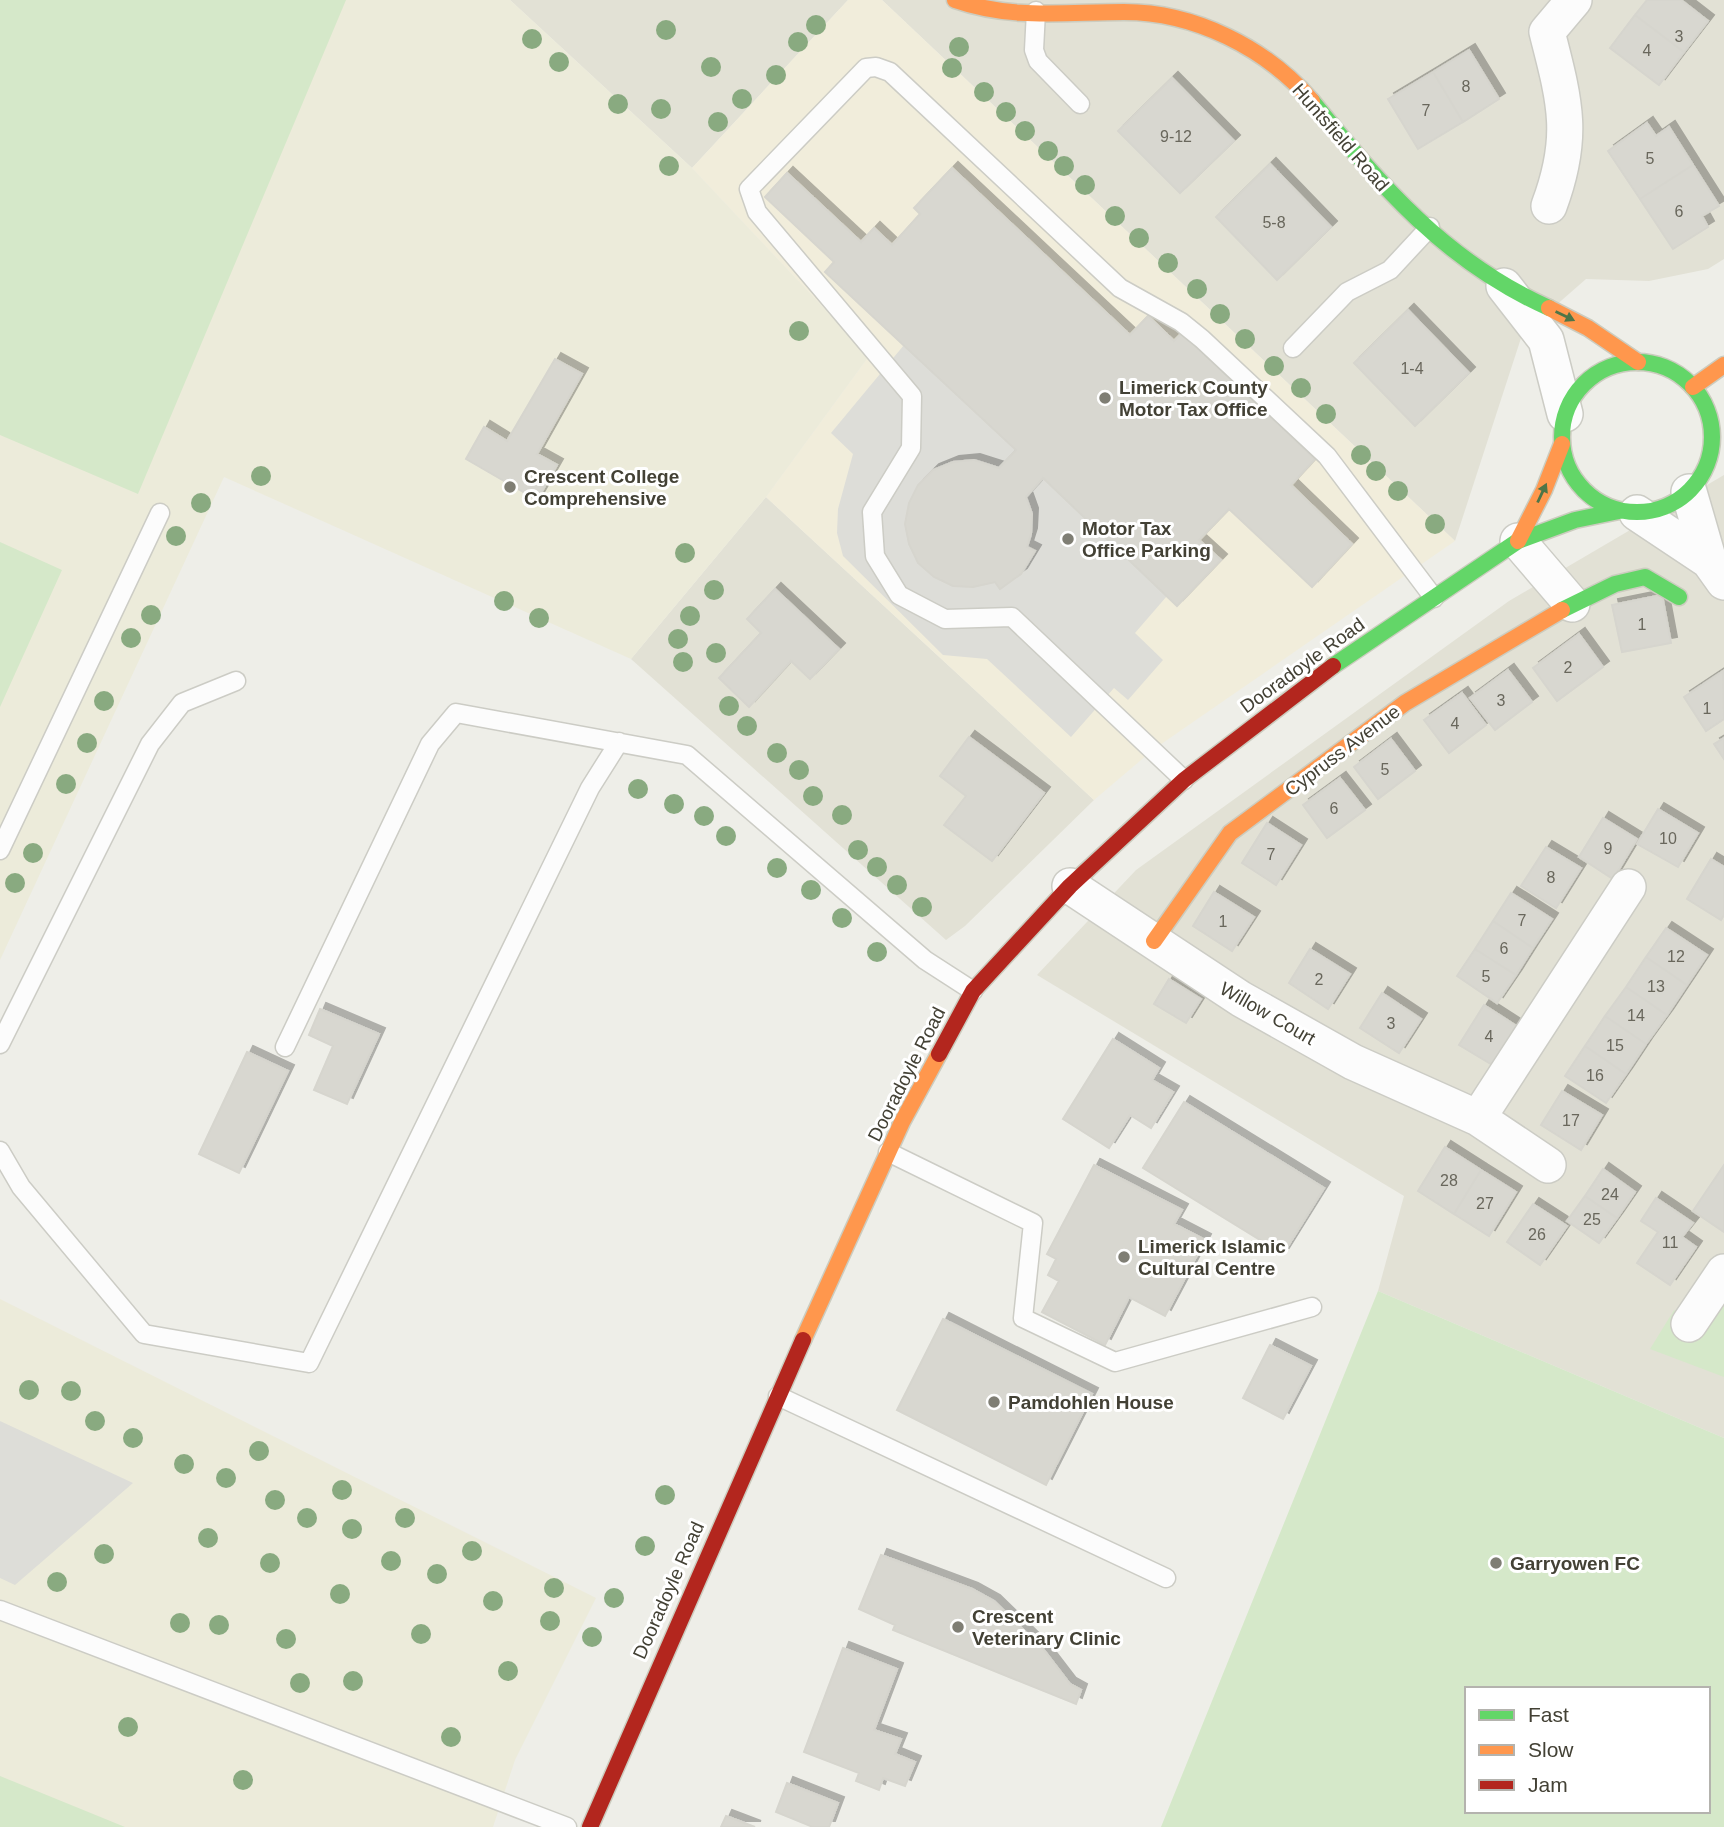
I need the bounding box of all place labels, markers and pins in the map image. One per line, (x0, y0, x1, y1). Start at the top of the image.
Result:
place label: Limerick County Motor Tax Office (1119, 377, 1268, 420)
marker: Limerick County Motor Tax Office (1097, 390, 1113, 406)
place label: Crescent College Comprehensive (524, 466, 679, 509)
marker: Crescent College Comprehensive (502, 479, 518, 495)
place label: Motor Tax Office Parking (1082, 518, 1211, 561)
marker: Motor Tax Office Parking (1060, 531, 1076, 547)
place label: Limerick Islamic Cultural Centre (1138, 1236, 1286, 1279)
marker: Limerick Islamic Cultural Centre (1116, 1249, 1132, 1265)
place label: Pamdohlen House (1008, 1392, 1174, 1413)
marker: Pamdohlen House (986, 1394, 1002, 1410)
place label: Garryowen FC (1510, 1553, 1640, 1574)
marker: Garryowen FC (1488, 1555, 1504, 1571)
place label: Crescent Veterinary Clinic (972, 1606, 1121, 1649)
marker: Crescent Veterinary Clinic (950, 1619, 966, 1635)

